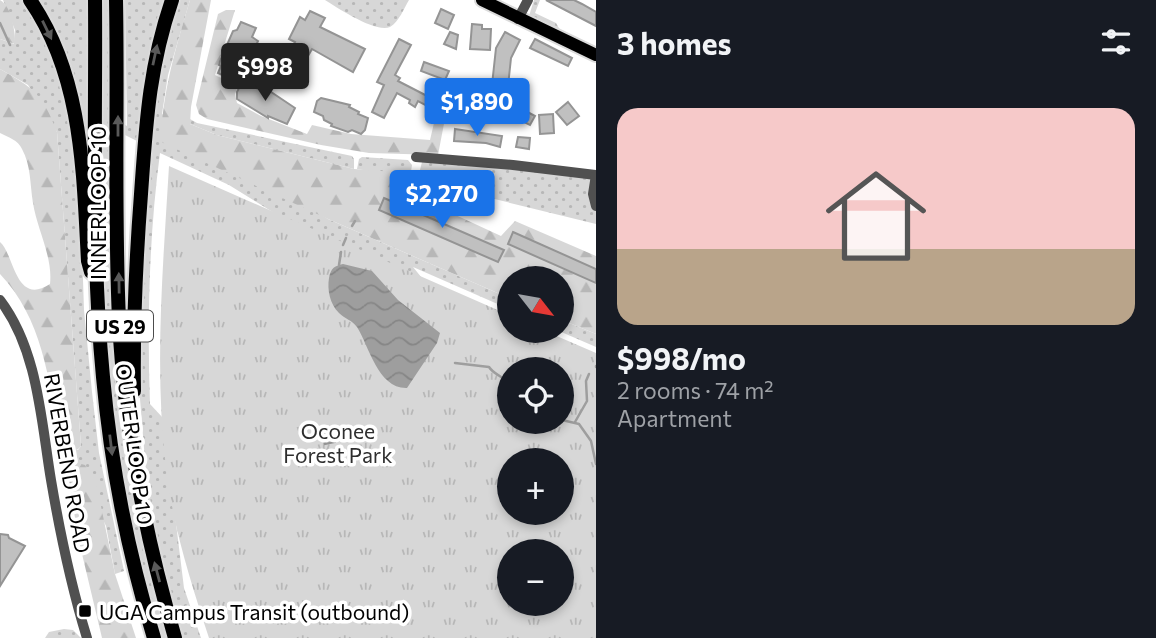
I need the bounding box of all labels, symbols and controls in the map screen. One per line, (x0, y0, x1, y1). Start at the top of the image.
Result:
one-way arrow (41, 20, 52, 40)
icon: filters (1097, 23, 1135, 61)
text: 3 homes (617, 24, 731, 61)
pin: $998 (224, 43, 306, 103)
one-way arrow (150, 44, 161, 66)
text: $998 (237, 52, 293, 80)
pin: $1,890 (420, 78, 534, 138)
text: $1,890 (441, 87, 513, 115)
one-way arrow (112, 115, 124, 137)
street label: INNER LOOP 10 (85, 126, 110, 280)
icon: home (813, 153, 939, 279)
pin: $2,270 (385, 170, 499, 230)
text: $2,270 (406, 179, 478, 207)
north arrow (497, 266, 574, 343)
map controls (497, 266, 574, 616)
one-way arrow (113, 272, 124, 294)
road number: US 29 (87, 310, 153, 342)
text: $998/mo (617, 339, 746, 376)
button: locate (497, 357, 574, 434)
street label: OUTER LOOP 10 (111, 362, 159, 526)
street label: RIVERBEND ROAD (40, 371, 96, 555)
text: 2 rooms · 74 m² (617, 376, 773, 404)
text: Apartment (617, 404, 732, 432)
park label: Oconee Forest Park (283, 418, 393, 467)
one-way arrow (106, 434, 117, 456)
button: + (497, 448, 574, 525)
button: − (497, 539, 574, 616)
one-way arrow (151, 561, 162, 583)
place label: UGA Campus Transit (outbound) (99, 599, 409, 624)
marker: UGA Campus Transit (outbound) (77, 603, 93, 619)

